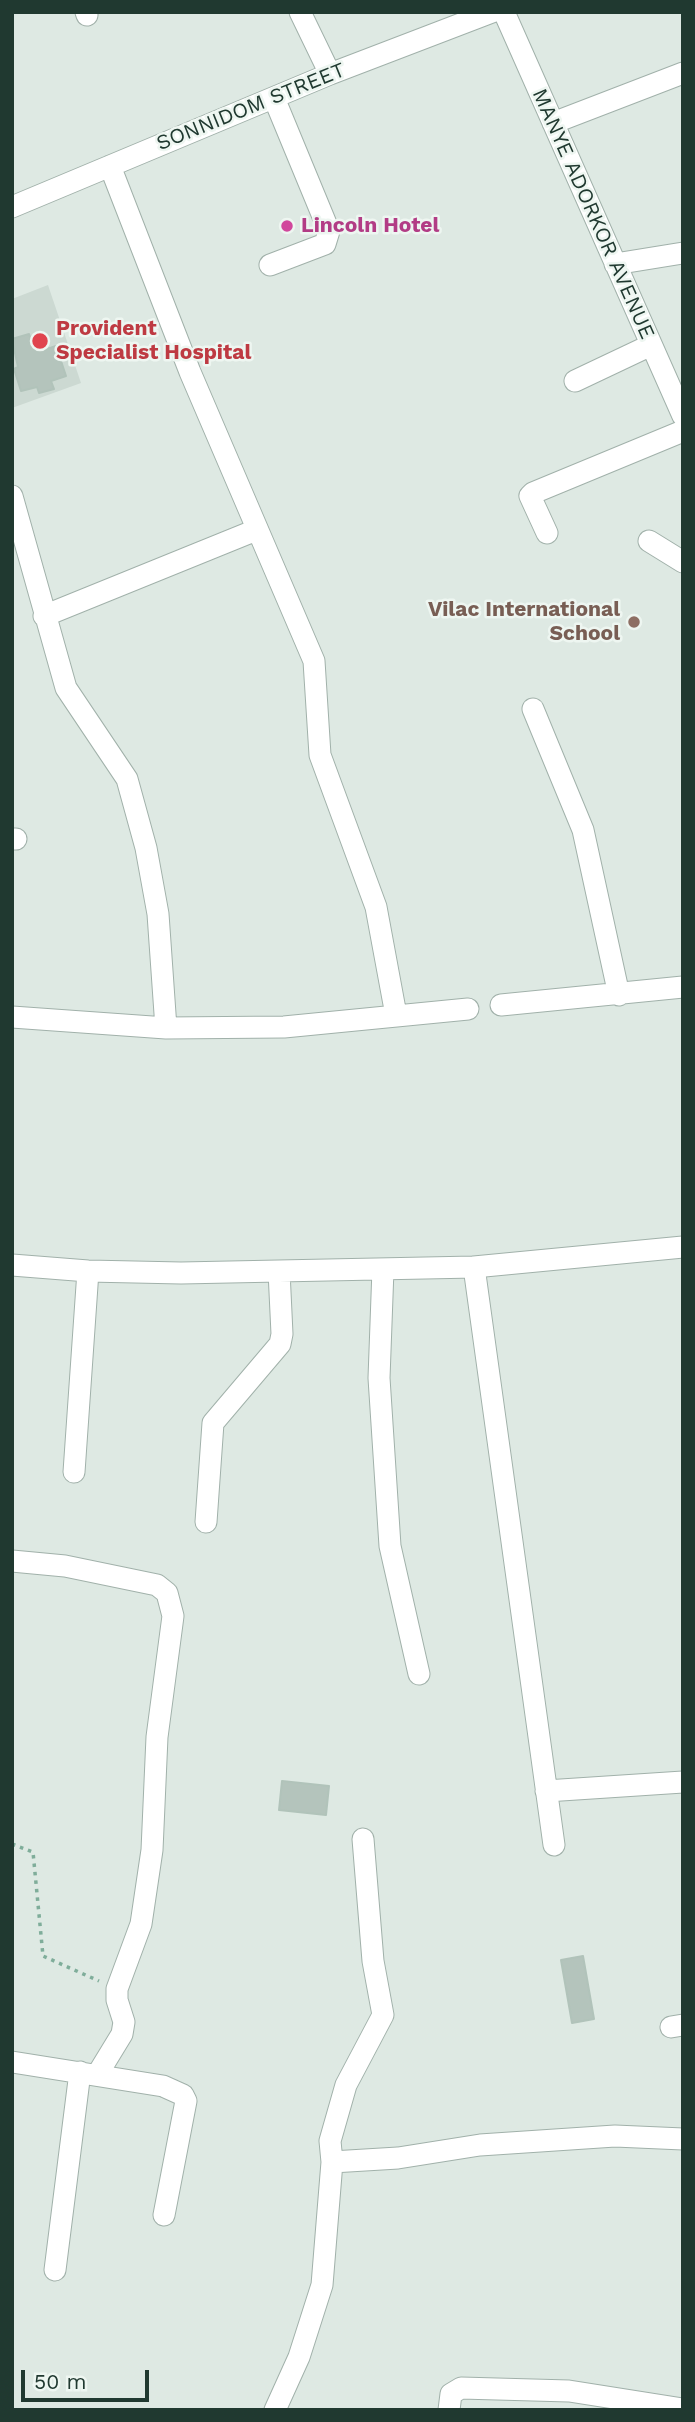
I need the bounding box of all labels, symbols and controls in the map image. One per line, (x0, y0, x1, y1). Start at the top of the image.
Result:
street label: SONNIDOM STREET (153, 58, 349, 156)
street label: MANYE ADORKOR AVENUE (526, 85, 660, 343)
place label: Lincoln Hotel (301, 213, 439, 239)
marker: Lincoln Hotel (279, 218, 295, 234)
place label: Provident Specialist Hospital (56, 316, 251, 366)
marker: Provident Specialist Hospital (30, 331, 50, 351)
place label: Vilac International School (428, 597, 620, 647)
marker: Vilac International School (626, 614, 642, 630)
scale bar (24, 2356, 152, 2400)
text: 50 m (34, 2369, 86, 2394)

